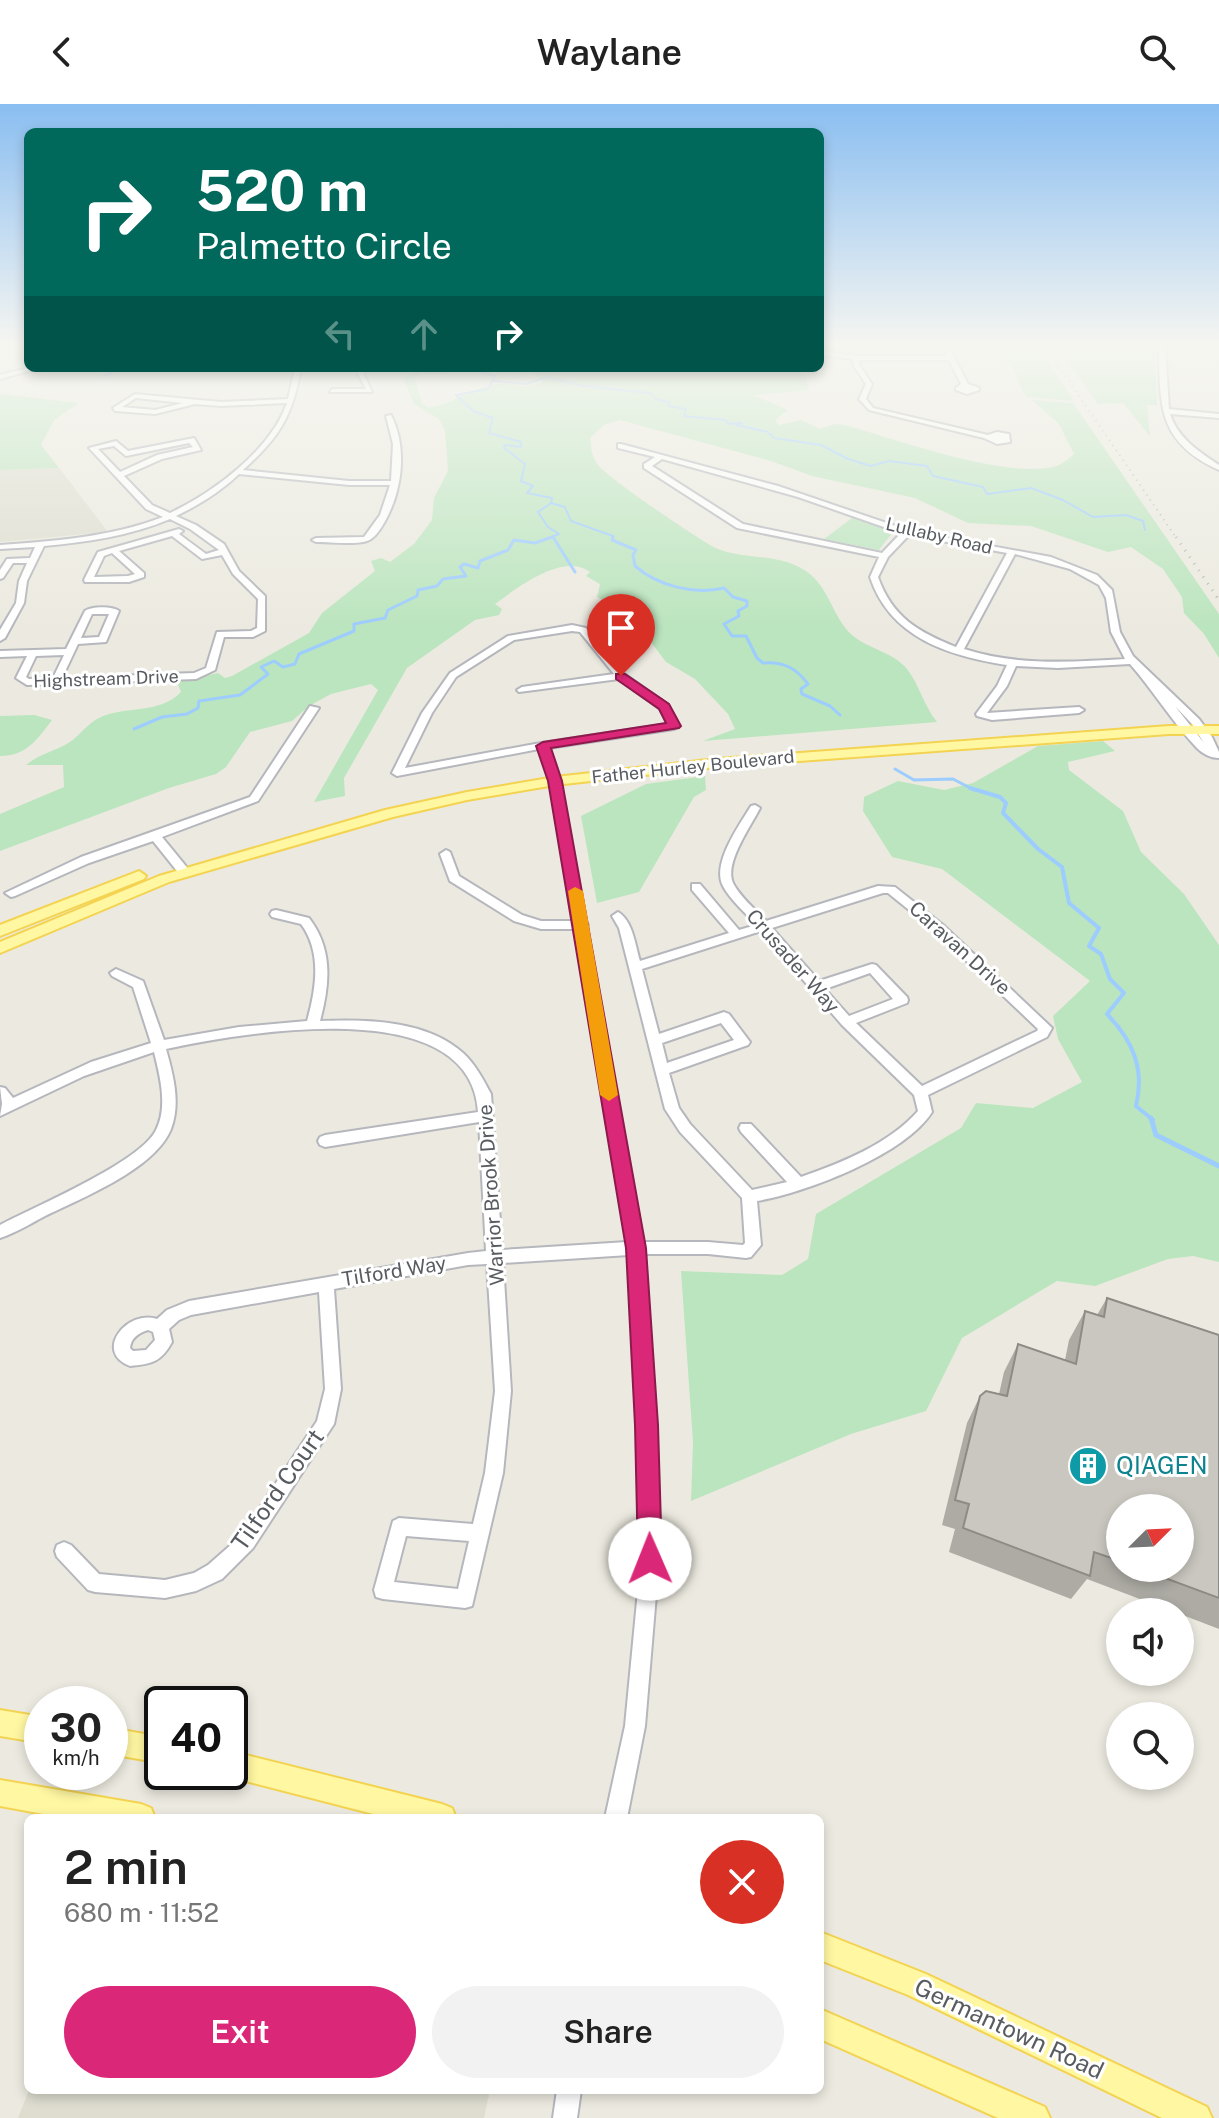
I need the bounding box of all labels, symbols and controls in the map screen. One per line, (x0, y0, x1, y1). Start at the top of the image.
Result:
icon: back (40, 30, 84, 74)
icon: search (1135, 30, 1179, 74)
text: Waylane (537, 31, 682, 73)
text: 520 m (196, 158, 368, 224)
icon: right (64, 160, 168, 264)
text: Palmetto Circle (196, 225, 452, 267)
icon: left (318, 312, 362, 356)
icon: ahead (402, 312, 446, 356)
icon: right (486, 312, 530, 356)
street label: Lullaby Road (884, 513, 994, 558)
pin (587, 594, 655, 676)
icon: arrive (599, 606, 643, 650)
street label: Highstream Drive (33, 665, 179, 692)
street label: Father Hurley Boulevard (591, 745, 795, 788)
street label: Caravan Drive (904, 896, 1016, 1000)
street label: Crusader Way (741, 904, 845, 1018)
street label: Warrior Brook Drive (473, 1104, 509, 1286)
street label: Tilford Way (340, 1251, 448, 1291)
street label: Tilford Court (225, 1423, 329, 1556)
building icon: QIAGEN (1067, 1445, 1109, 1487)
place label: QIAGEN (1116, 1451, 1208, 1479)
north arrow (1106, 1494, 1194, 1582)
map controls (1106, 1494, 1194, 1790)
position arrow (608, 1517, 692, 1601)
button: sound (1106, 1598, 1194, 1686)
speed limit sign: 40 (144, 1686, 248, 1790)
button: search (1106, 1702, 1194, 1790)
text: 30 (50, 1704, 102, 1751)
text: km/h (52, 1746, 100, 1770)
text: 2 min (64, 1838, 188, 1895)
button: close (700, 1840, 784, 1924)
text: 680 m · 11:52 (64, 1897, 219, 1928)
street label: Germantown Road (910, 1972, 1108, 2084)
button: Exit (64, 1986, 416, 2078)
button: Share (432, 1986, 784, 2078)

